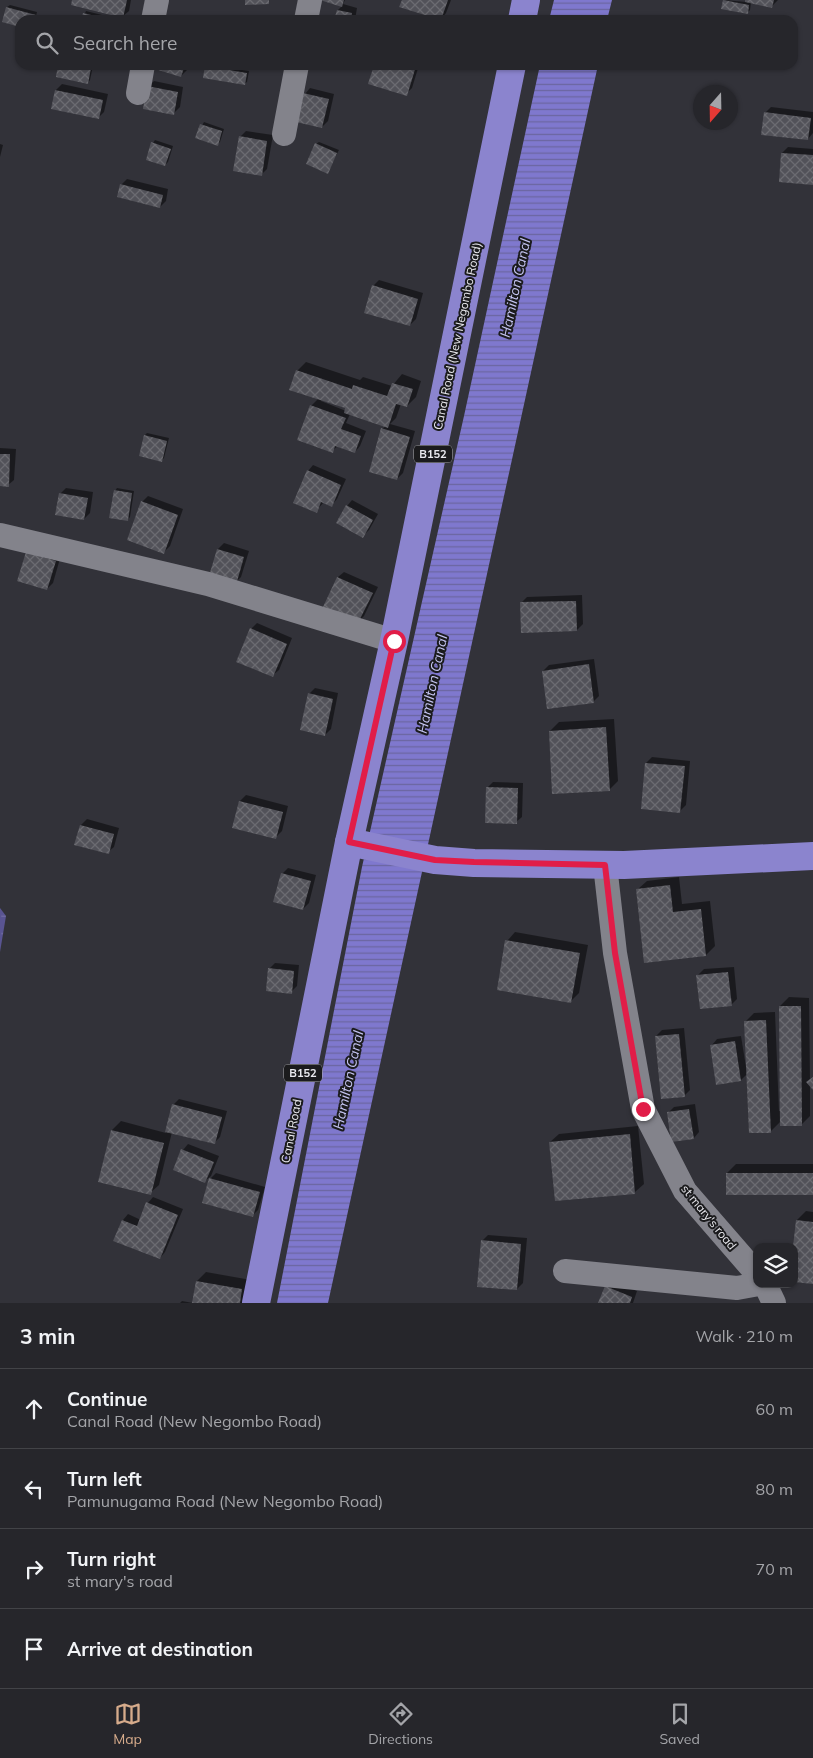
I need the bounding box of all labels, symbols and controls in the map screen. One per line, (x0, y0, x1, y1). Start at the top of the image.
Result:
search box (15, 15, 798, 70)
icon: search (33, 29, 61, 57)
text: Search here (73, 31, 177, 55)
north arrow (693, 85, 738, 130)
water label: Hamilton Canal (496, 236, 534, 339)
street label: Canal Road (New Negombo Road) (430, 241, 484, 431)
road number: B152 (414, 446, 452, 462)
route start (383, 630, 406, 653)
water label: Hamilton Canal (413, 632, 451, 735)
water label: Hamilton Canal (329, 1028, 367, 1131)
road number: B152 (284, 1064, 322, 1082)
street label: Canal Road (277, 1098, 305, 1164)
route end (632, 1098, 655, 1121)
street label: st mary's road (678, 1181, 740, 1253)
map controls (753, 1243, 798, 1288)
button: layers (753, 1243, 798, 1288)
text: 3 min (20, 1323, 75, 1349)
text: Walk · 210 m (695, 1326, 793, 1346)
text: Continue (67, 1387, 147, 1411)
icon: ahead (20, 1395, 48, 1423)
text: 60 m (756, 1399, 793, 1419)
text: Canal Road (New Negombo Road) (67, 1411, 322, 1431)
text: Turn left (67, 1467, 142, 1491)
icon: left (20, 1475, 48, 1503)
text: 80 m (756, 1479, 793, 1499)
text: Pamunugama Road (New Negombo Road) (67, 1491, 383, 1511)
text: Turn right (67, 1547, 156, 1571)
icon: right (20, 1555, 48, 1583)
text: 70 m (756, 1559, 793, 1579)
text: st mary's road (67, 1571, 173, 1591)
icon: arrive (20, 1635, 48, 1663)
text: Arrive at destination (67, 1637, 253, 1661)
tab: Map (113, 1700, 142, 1748)
tab: Directions (368, 1700, 433, 1748)
tab: Saved (659, 1700, 700, 1748)

